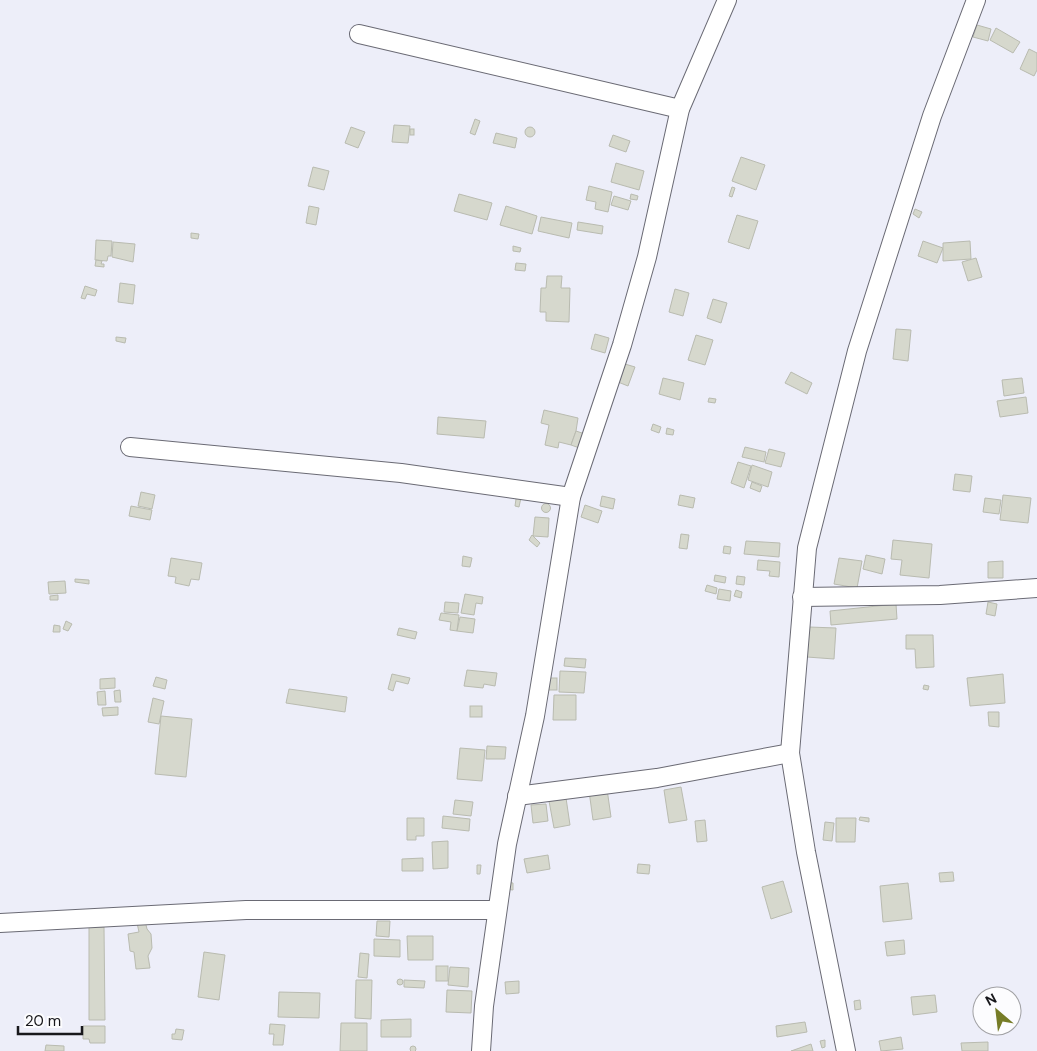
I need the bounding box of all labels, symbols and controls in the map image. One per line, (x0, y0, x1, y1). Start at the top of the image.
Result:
north arrow (972, 986, 1022, 1036)
text: N (982, 989, 1000, 1010)
scale bar (18, 1004, 81, 1036)
text: 20 m (25, 1011, 61, 1031)

